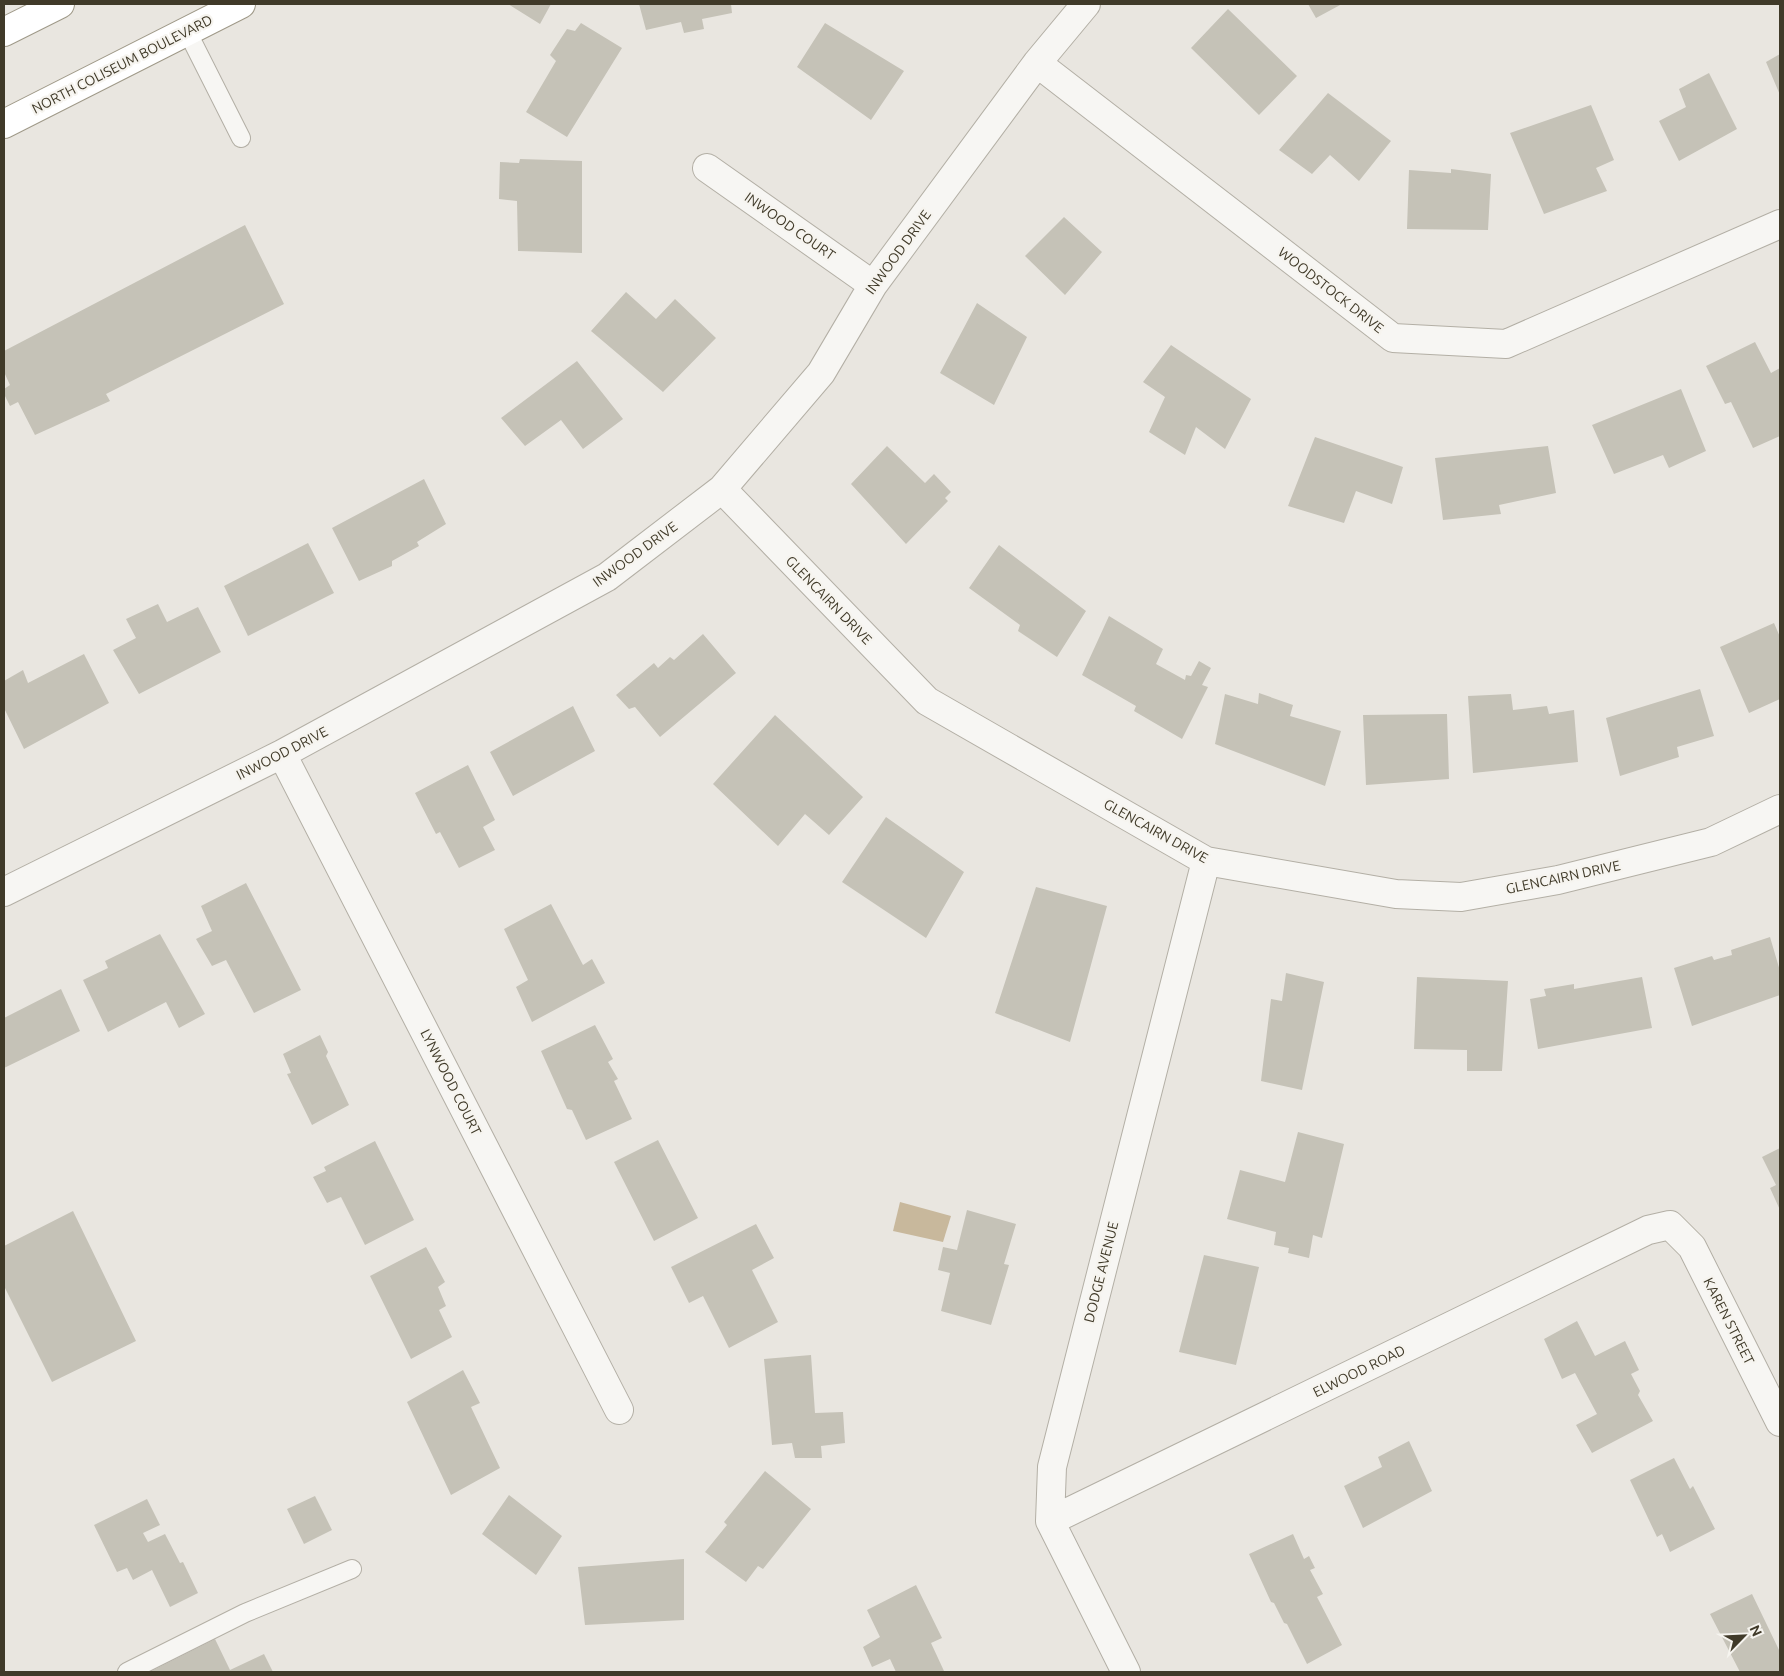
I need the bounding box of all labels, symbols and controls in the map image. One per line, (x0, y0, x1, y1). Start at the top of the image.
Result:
street label: NORTH COLISEUM BOULEVARD (29, 11, 215, 117)
street label: INWOOD COURT (742, 189, 838, 263)
street label: INWOOD DRIVE (862, 207, 934, 297)
street label: WOODSTOCK DRIVE (1275, 244, 1387, 336)
street label: INWOOD DRIVE (590, 518, 680, 590)
street label: GLENCAIRN DRIVE (783, 552, 875, 648)
street label: INWOOD DRIVE (234, 723, 330, 783)
street label: GLENCAIRN DRIVE (1101, 796, 1211, 866)
street label: GLENCAIRN DRIVE (1504, 857, 1622, 897)
street label: LYNWOOD COURT (417, 1026, 485, 1138)
street label: DODGE AVENUE (1081, 1220, 1121, 1324)
street label: KAREN STREET (1700, 1275, 1758, 1367)
street label: ELWOOD ROAD (1310, 1342, 1408, 1400)
north arrow (1719, 1611, 1769, 1661)
text: N (1746, 1623, 1765, 1639)

